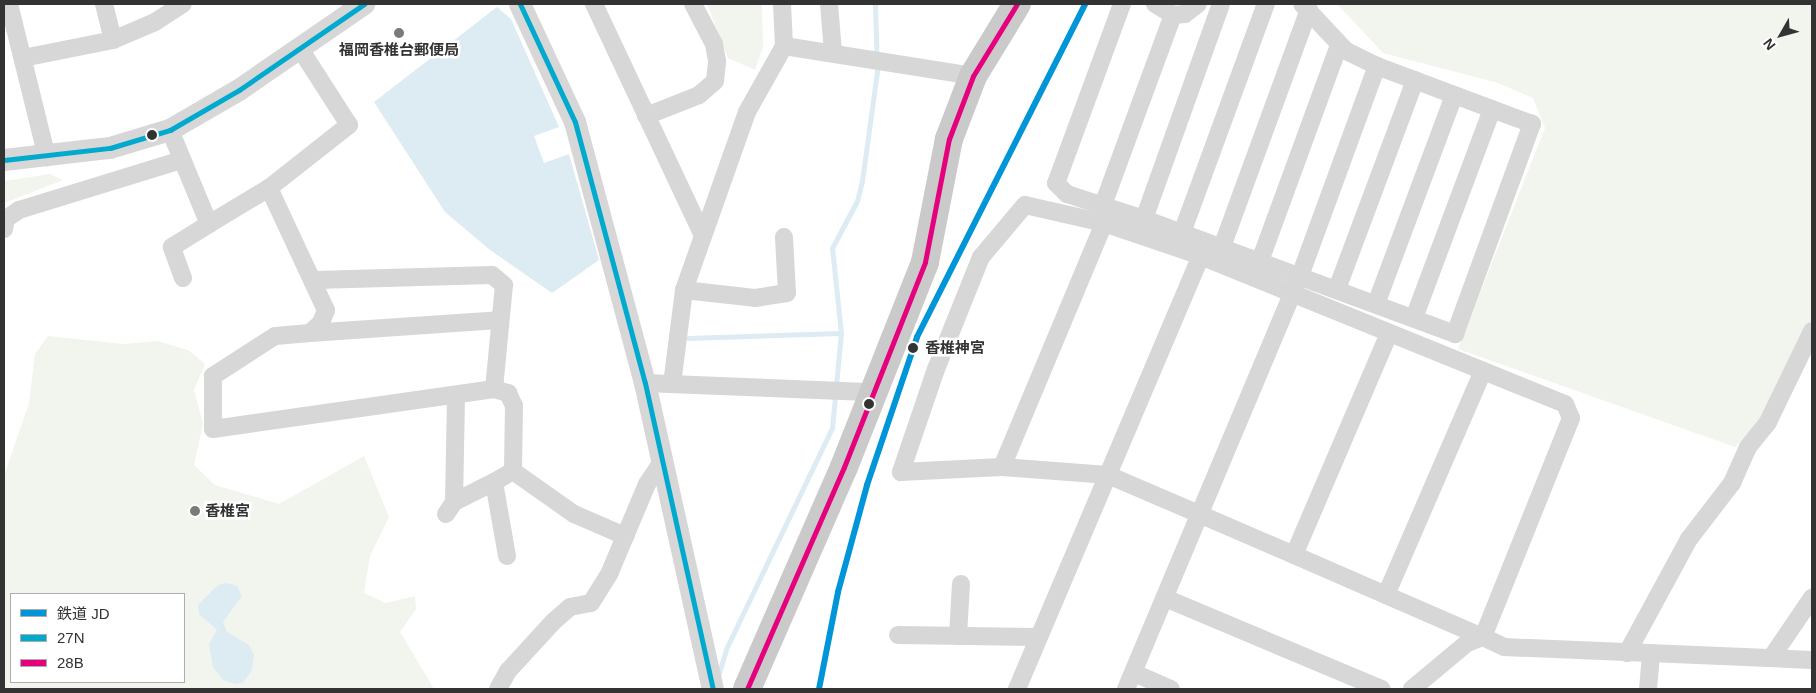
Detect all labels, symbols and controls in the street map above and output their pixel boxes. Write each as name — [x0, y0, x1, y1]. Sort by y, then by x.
north arrow — [1756, 10, 1806, 60]
marker: 福岡香椎台郵便局 — [393, 27, 405, 39]
text: N — [1760, 35, 1779, 53]
place label: 福岡香椎台郵便局 — [339, 41, 459, 59]
unlabelled marker — [147, 130, 157, 140]
place label: 香椎神宮 — [925, 339, 985, 357]
marker: 香椎神宮 — [905, 340, 921, 356]
unlabelled marker — [864, 399, 874, 409]
place label: 香椎宮 — [205, 502, 250, 520]
marker: 香椎宮 — [189, 505, 201, 517]
legend — [10, 593, 185, 683]
text: 鉄道 JD — [57, 605, 110, 622]
text: 27N — [57, 629, 85, 646]
text: 28B — [57, 654, 84, 671]

